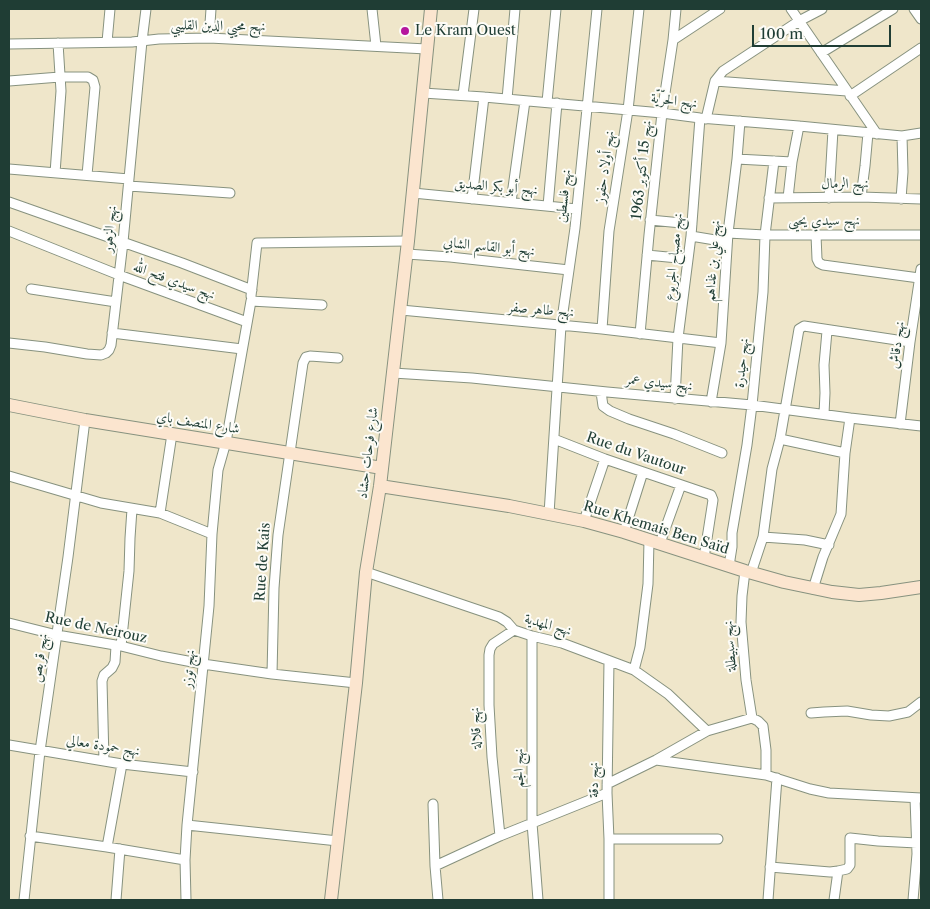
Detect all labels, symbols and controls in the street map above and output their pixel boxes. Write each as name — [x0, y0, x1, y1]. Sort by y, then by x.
scale bar — [755, 15, 894, 47]
street label: نهج محيي الدين القليبي — [170, 17, 266, 35]
place label: Le Kram Ouest — [415, 23, 516, 39]
text: 100 m — [760, 24, 803, 43]
marker: Le Kram Ouest — [399, 25, 411, 37]
street label: نهج الحرّيّة — [650, 90, 698, 112]
street label: نهج 15 أكتوبر 1963 — [628, 120, 656, 220]
street label: نهج أولاد حفوز — [592, 130, 618, 204]
street label: نهج فلسطين — [553, 169, 575, 223]
street label: نهج أبو بكر الصديق — [454, 175, 538, 199]
street label: نهج الرمال — [821, 176, 869, 192]
street label: نهج الزهور — [99, 205, 121, 253]
street label: نهج مصباح الجربوع — [661, 212, 687, 302]
street label: نهج سيدي يحيى — [788, 213, 860, 229]
street label: نهج علي بن غذاهم — [702, 220, 724, 302]
street label: نهج أبو القاسم الشابي — [442, 234, 536, 260]
street label: نهج سيدي فتح الله — [131, 258, 217, 304]
street label: نهج طاهر صفر — [507, 299, 575, 321]
street label: نهج دقاش — [885, 320, 909, 370]
street label: نهج حيدرة — [731, 337, 753, 389]
street label: نهج سيدي عمر — [625, 371, 693, 395]
street label: شارع فرحات حشاد — [354, 406, 382, 500]
street label: شارع المنصف باي — [155, 408, 241, 438]
street label: Rue du Vautour — [584, 429, 688, 479]
street label: Rue Khemais Ben Saïd — [581, 498, 731, 558]
street label: Rue de Kais — [252, 522, 274, 602]
street label: Rue de Neirouz — [43, 609, 149, 647]
street label: نهج المهدية — [523, 610, 573, 640]
street label: نهج سبيطلة — [720, 620, 740, 672]
street label: نهج قربص — [28, 632, 52, 684]
street label: نهج توزر — [179, 649, 199, 689]
street label: نهج قلالة — [467, 707, 485, 749]
street label: نهج حمودة معالي — [65, 732, 141, 760]
street label: نهج الجم — [511, 748, 527, 788]
street label: نهج دقة — [586, 762, 602, 798]

